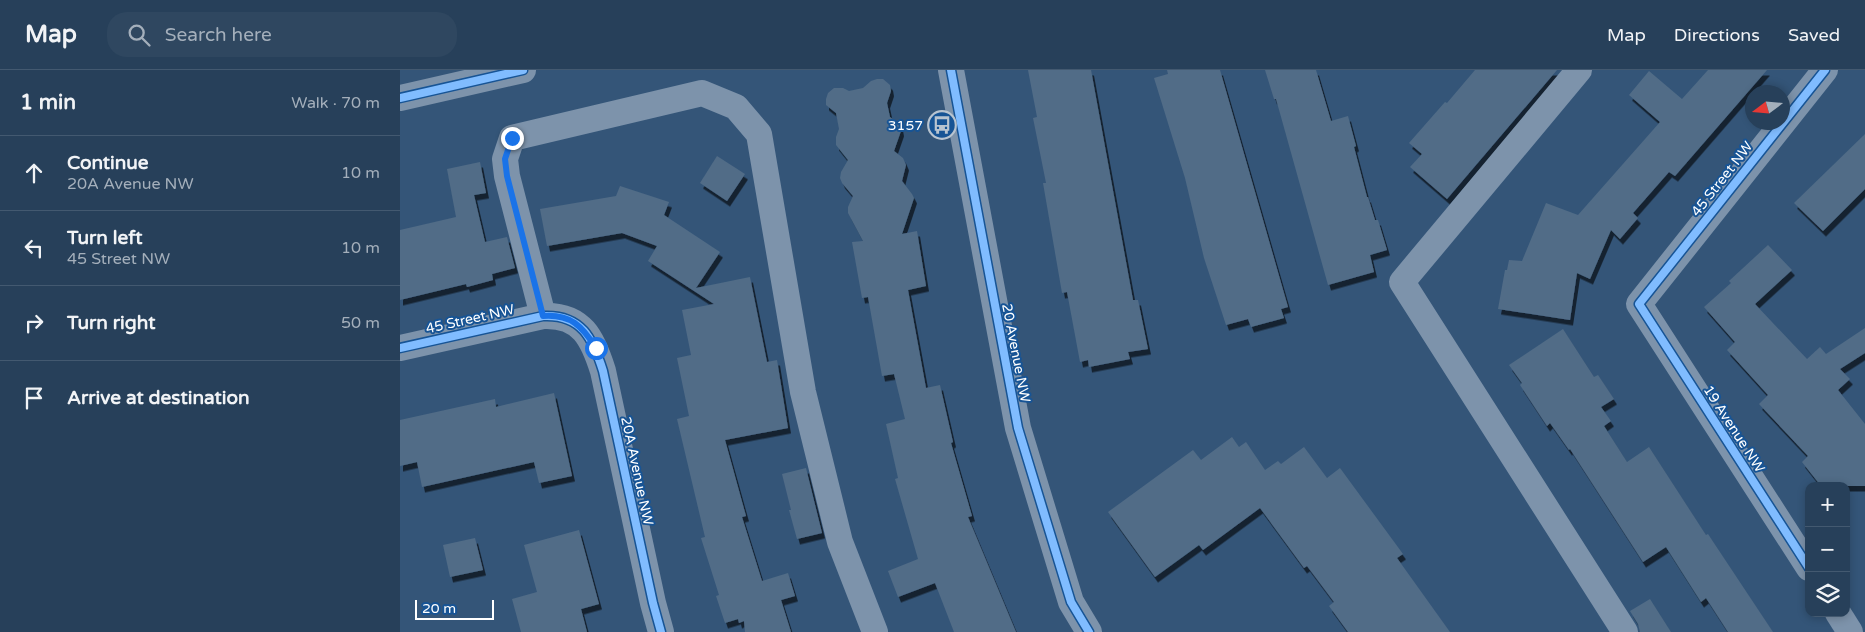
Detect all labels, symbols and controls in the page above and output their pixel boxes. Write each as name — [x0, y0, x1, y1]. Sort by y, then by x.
search box — [107, 12, 457, 57]
text: Map — [25, 20, 77, 49]
icon: search — [125, 21, 153, 49]
text: Search here — [165, 24, 272, 46]
text: Map — [1607, 24, 1646, 46]
text: Directions — [1674, 24, 1760, 46]
text: Saved — [1788, 24, 1840, 46]
north arrow — [1745, 85, 1790, 130]
text: 1 min — [20, 90, 76, 115]
text: Walk · 70 m — [291, 93, 380, 113]
bus stop icon: 3157 — [927, 110, 957, 140]
place label: 3157 — [888, 117, 923, 134]
route end — [501, 127, 524, 150]
street label: 45 Street NW — [1688, 138, 1756, 220]
text: Continue — [67, 152, 149, 174]
icon: ahead — [20, 159, 48, 187]
text: 10 m — [341, 163, 380, 183]
text: 20A Avenue NW — [67, 174, 194, 194]
text: Turn left — [67, 227, 143, 249]
icon: left — [20, 234, 48, 262]
text: 10 m — [341, 238, 380, 258]
text: 45 Street NW — [67, 249, 170, 269]
street label: 45 Street NW — [424, 301, 516, 337]
street label: 20 Avenue NW — [998, 302, 1034, 404]
icon: right — [20, 309, 48, 337]
text: Turn right — [67, 312, 155, 334]
text: 50 m — [341, 313, 380, 333]
route start — [585, 337, 608, 360]
street label: 19 Avenue NW — [1700, 382, 1768, 476]
icon: arrive — [20, 384, 48, 412]
text: Arrive at destination — [67, 387, 250, 409]
street label: 20A Avenue NW — [617, 415, 657, 527]
map controls — [1805, 482, 1850, 617]
button: + — [1805, 482, 1850, 527]
button: − — [1805, 527, 1850, 572]
button: layers — [1805, 572, 1850, 617]
scale bar — [415, 597, 494, 620]
text: 20 m — [422, 600, 456, 617]

